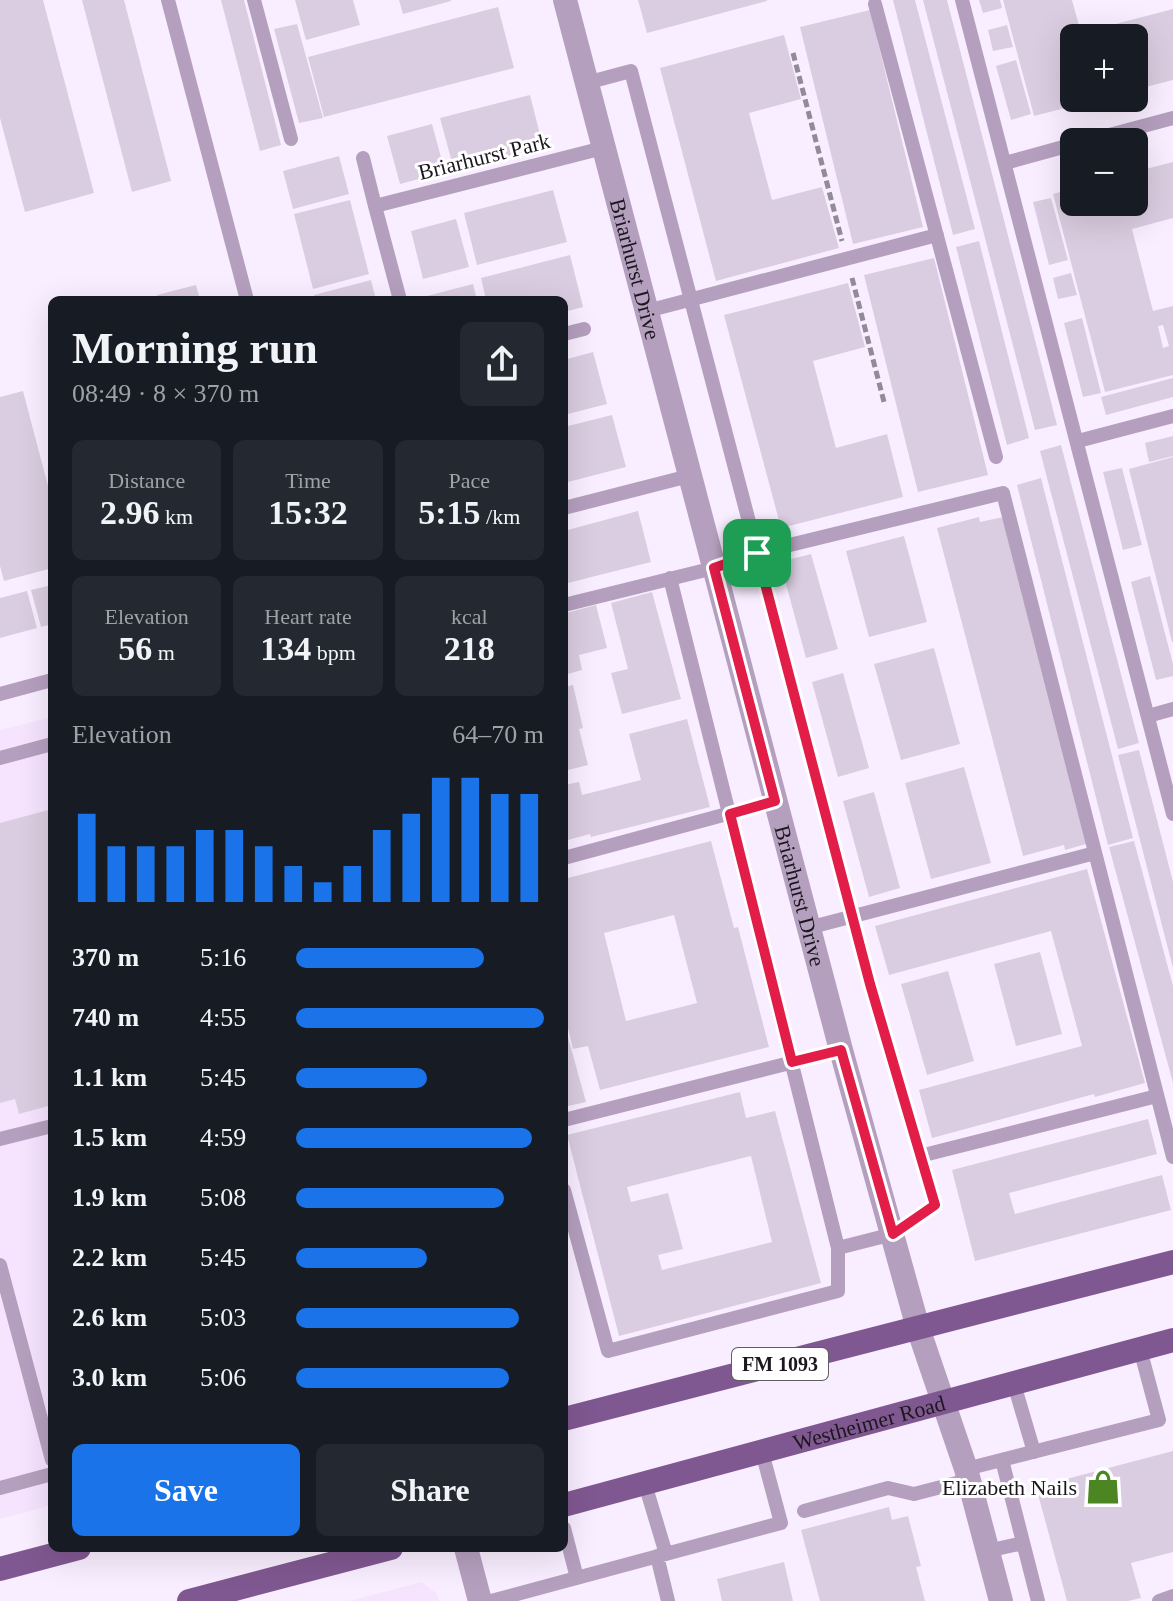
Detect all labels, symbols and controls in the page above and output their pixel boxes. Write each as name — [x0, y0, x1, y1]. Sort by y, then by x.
map controls — [1060, 24, 1148, 216]
button: + — [1060, 24, 1148, 112]
street label: Briarhurst Park — [416, 128, 553, 185]
button: − — [1060, 128, 1148, 216]
street label: Briarhurst Drive — [605, 196, 666, 342]
button: share — [460, 322, 544, 406]
text: Morning run — [72, 324, 318, 373]
text: 08:49 · 8 × 370 m — [72, 379, 259, 408]
text: Distance — [108, 468, 185, 493]
text: Time — [285, 468, 331, 493]
text: Pace — [449, 468, 490, 493]
text: 2.96 — [100, 494, 160, 531]
text: 15:32 — [268, 494, 348, 531]
text: 5:15 — [418, 494, 481, 531]
text: km — [160, 504, 193, 529]
text: /km — [481, 504, 520, 529]
pin — [723, 519, 791, 587]
icon: arrive — [735, 531, 779, 575]
text: Elevation — [105, 604, 189, 629]
text: Heart rate — [264, 604, 352, 629]
text: kcal — [451, 604, 488, 629]
text: 56 — [118, 630, 152, 667]
text: 134 — [260, 630, 311, 667]
text: 218 — [444, 630, 495, 667]
text: m — [152, 640, 175, 665]
text: bpm — [311, 640, 356, 665]
text: Elevation — [72, 720, 172, 749]
text: 64–70 m — [452, 720, 544, 749]
street label: Briarhurst Drive — [769, 822, 830, 969]
text: 370 m — [72, 943, 139, 972]
text: 5:16 — [200, 943, 246, 972]
text: 740 m — [72, 1003, 139, 1032]
text: 4:55 — [200, 1003, 246, 1032]
text: 1.1 km — [72, 1063, 147, 1092]
text: 5:45 — [200, 1063, 246, 1092]
text: 1.5 km — [72, 1123, 147, 1152]
text: 4:59 — [200, 1123, 246, 1152]
text: 1.9 km — [72, 1183, 147, 1212]
text: 5:08 — [200, 1183, 246, 1212]
text: 2.2 km — [72, 1243, 147, 1272]
text: 5:45 — [200, 1243, 246, 1272]
text: 2.6 km — [72, 1303, 147, 1332]
text: 5:03 — [200, 1303, 246, 1332]
road number: FM 1093 — [732, 1348, 828, 1380]
text: 3.0 km — [72, 1363, 147, 1392]
text: 5:06 — [200, 1363, 246, 1392]
street label: Westheimer Road — [790, 1390, 948, 1455]
button: Save — [72, 1444, 300, 1536]
button: Share — [316, 1444, 544, 1536]
shop icon: Elizabeth Nails — [1084, 1468, 1122, 1506]
place label: Elizabeth Nails — [942, 1475, 1077, 1500]

